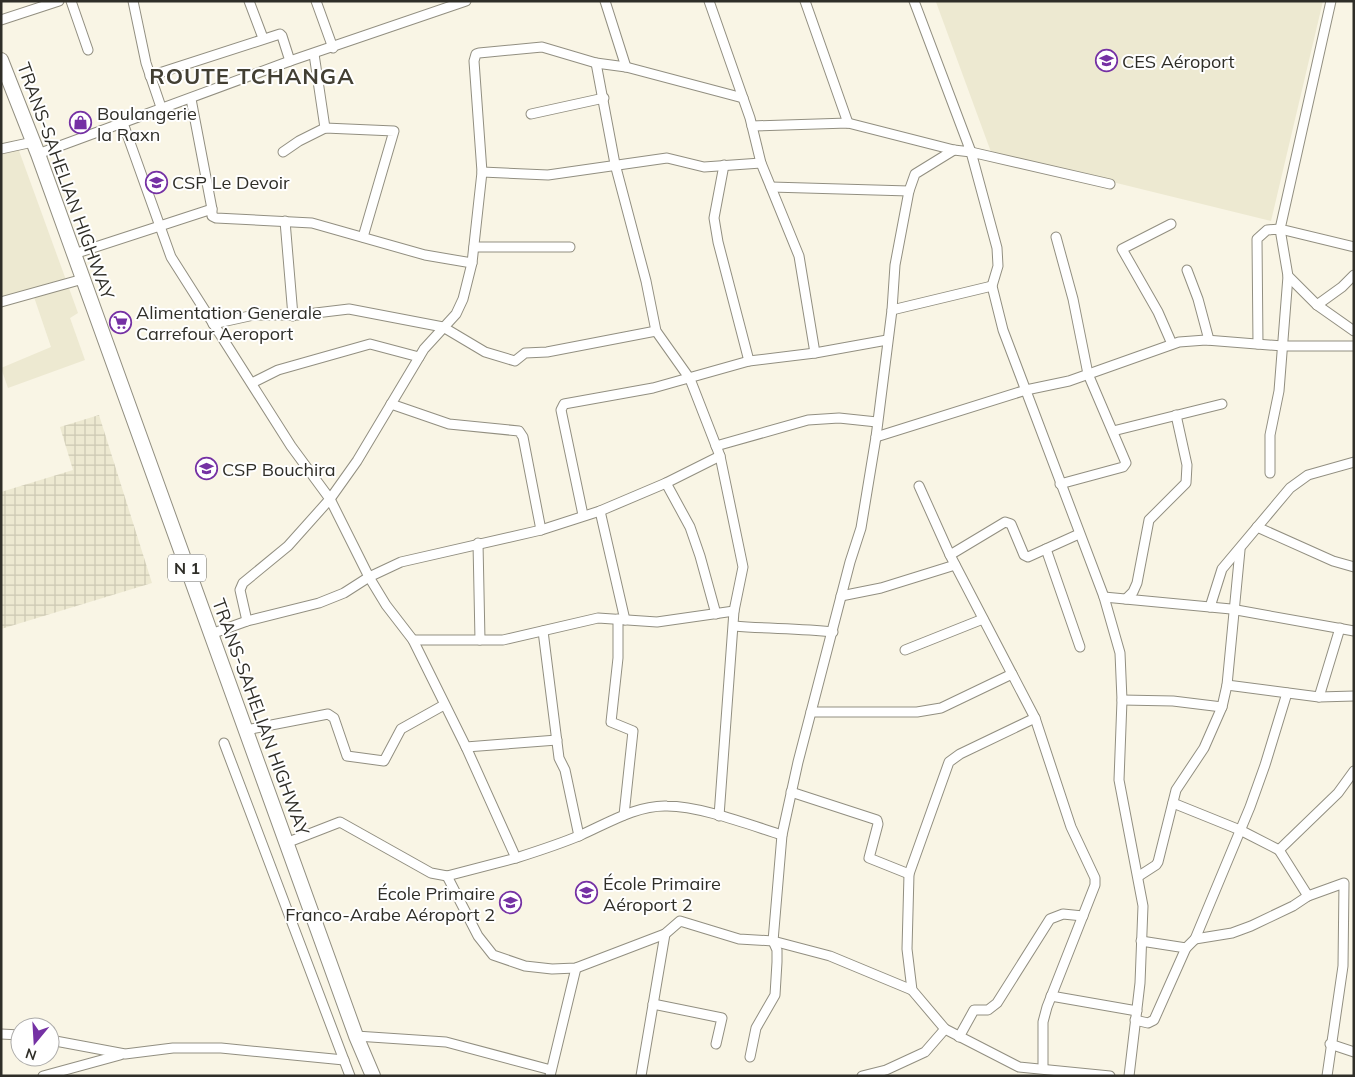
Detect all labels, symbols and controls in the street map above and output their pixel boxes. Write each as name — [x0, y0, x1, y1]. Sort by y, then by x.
school or university icon: CES Aéroport — [1094, 49, 1118, 73]
place label: CES Aéroport — [1122, 50, 1235, 73]
street label: TRANS-SAHELIAN HIGHWAY — [12, 59, 120, 304]
district label: ROUTE TCHANGA — [149, 62, 355, 90]
place label: Boulangerie la Raxn — [97, 102, 197, 146]
shop icon: Boulangerie la Raxn — [69, 111, 93, 135]
school or university icon: CSP Le Devoir — [144, 170, 168, 194]
place label: CSP Le Devoir — [172, 171, 290, 194]
place label: Alimentation Generale Carrefour Aeroport — [136, 301, 322, 345]
supermarket icon: Alimentation Generale Carrefour Aeroport — [108, 310, 132, 334]
school or university icon: CSP Bouchira — [194, 457, 218, 481]
place label: CSP Bouchira — [222, 458, 336, 481]
road number: N 1 — [168, 554, 206, 582]
street label: TRANS-SAHELIAN HIGHWAY — [207, 595, 315, 840]
place label: École Primaire Aéroport 2 — [603, 872, 721, 916]
school or university icon: École Primaire Aéroport 2 — [575, 881, 599, 905]
place label: École Primaire Franco-Arabe Aéroport 2 — [285, 882, 495, 926]
school or university icon: École Primaire Franco-Arabe Aéroport 2 — [499, 891, 523, 915]
north arrow — [10, 1017, 60, 1067]
text: N — [23, 1044, 39, 1065]

